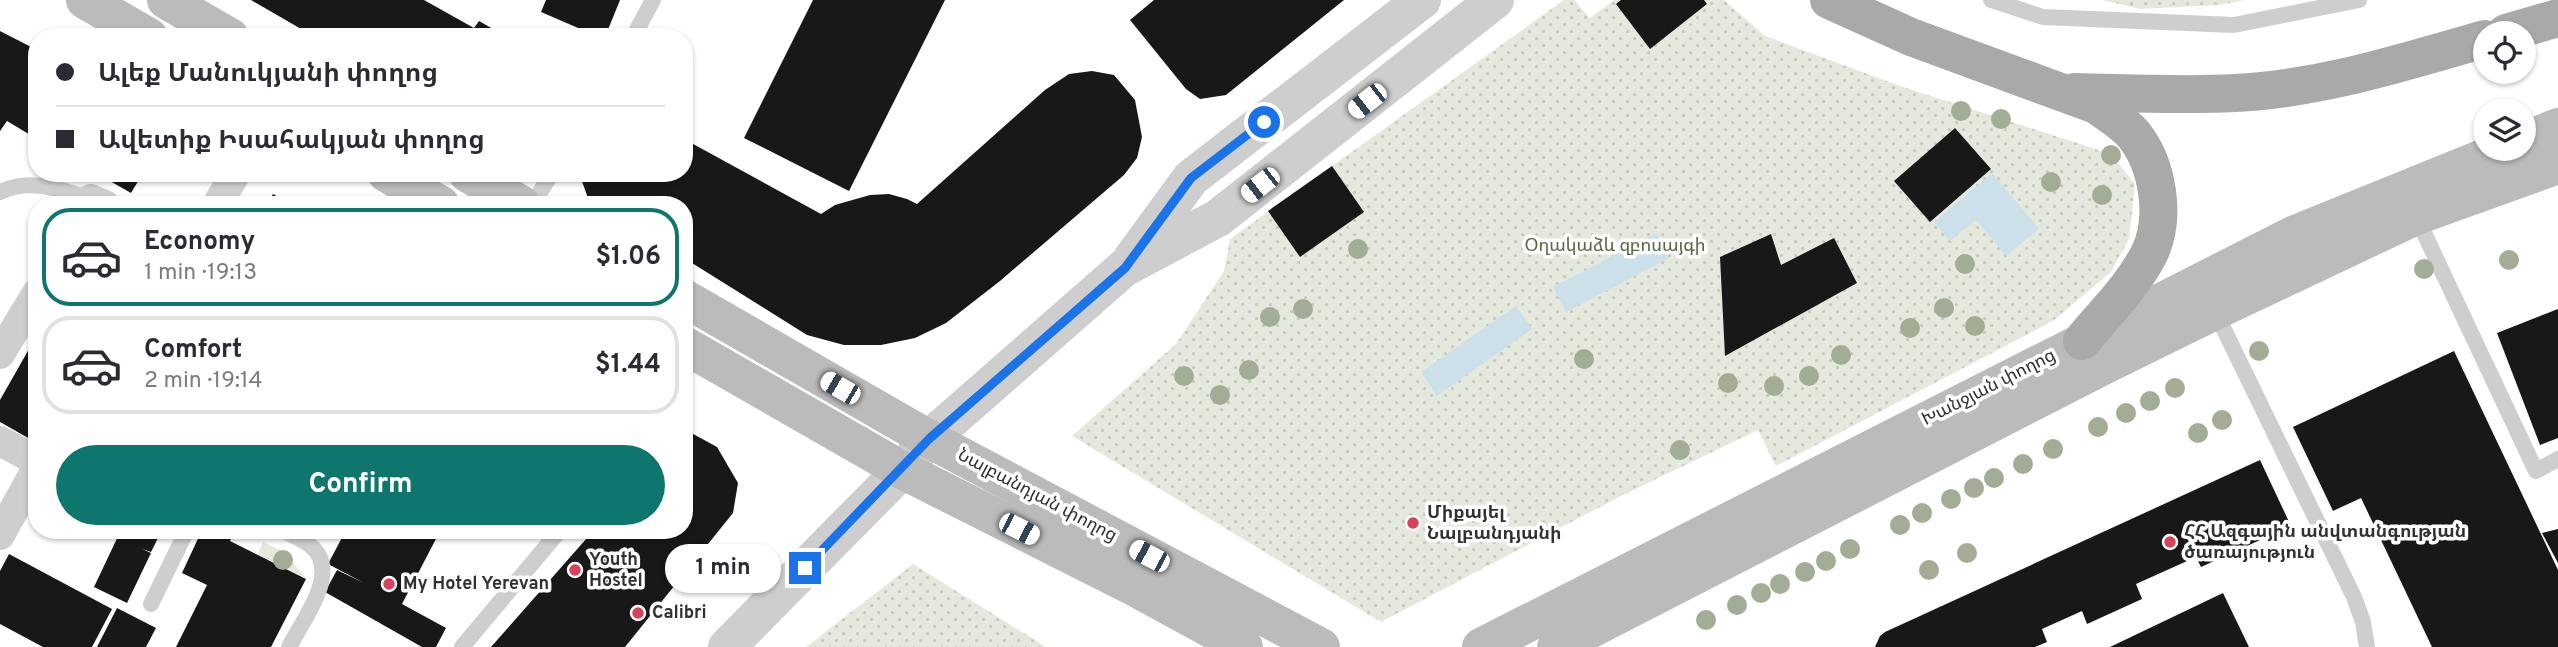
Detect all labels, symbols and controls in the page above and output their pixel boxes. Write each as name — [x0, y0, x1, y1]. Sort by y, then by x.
map controls — [2473, 21, 2536, 161]
button: locate — [2473, 21, 2536, 84]
text: Ալեք Մանուկյանի փողոց — [98, 58, 438, 91]
car — [1344, 80, 1391, 122]
button: layers — [2473, 98, 2536, 161]
route start — [1248, 106, 1280, 138]
text: Ավետիք Իսահակյան փողոց — [98, 125, 485, 158]
car — [1237, 164, 1284, 206]
icon: car — [60, 226, 123, 289]
text: Economy — [144, 226, 255, 259]
park label: Օղակաձև զբոսայգի — [1524, 235, 1706, 258]
text: $1.06 — [595, 241, 661, 274]
text: 1 min · 19:13 — [144, 259, 257, 288]
icon: car — [60, 334, 123, 397]
text: Comfort — [144, 334, 242, 367]
street label: Խանջյան փողոց — [1918, 344, 2060, 432]
text: $1.44 — [595, 349, 661, 382]
text: 2 min · 19:14 — [144, 367, 262, 396]
car — [817, 368, 864, 408]
street label: Նալբանդյան փողոց — [953, 444, 1121, 548]
button: Confirm — [56, 445, 665, 525]
place label: Միքայել Նալբանդյանի — [1427, 502, 1562, 546]
car — [996, 510, 1043, 548]
marker: Միքայել Նալբանդյանի — [1405, 515, 1421, 531]
place label: ՀՀ Ազգային անվտանգության ծառայություն — [2184, 521, 2466, 565]
marker: ՀՀ Ազգային անվտանգության ծառայություն — [2162, 534, 2178, 550]
car — [1126, 537, 1173, 575]
callout: 1 min — [665, 544, 780, 592]
place label: Youth Hostel — [589, 549, 643, 593]
route end — [789, 552, 821, 584]
text: 1 min — [695, 554, 751, 583]
marker: Youth Hostel — [567, 562, 583, 578]
place label: My Hotel Yerevan — [403, 573, 549, 596]
marker: My Hotel Yerevan — [381, 576, 397, 592]
place label: Calibri — [652, 602, 707, 625]
marker: Calibri — [630, 605, 646, 621]

